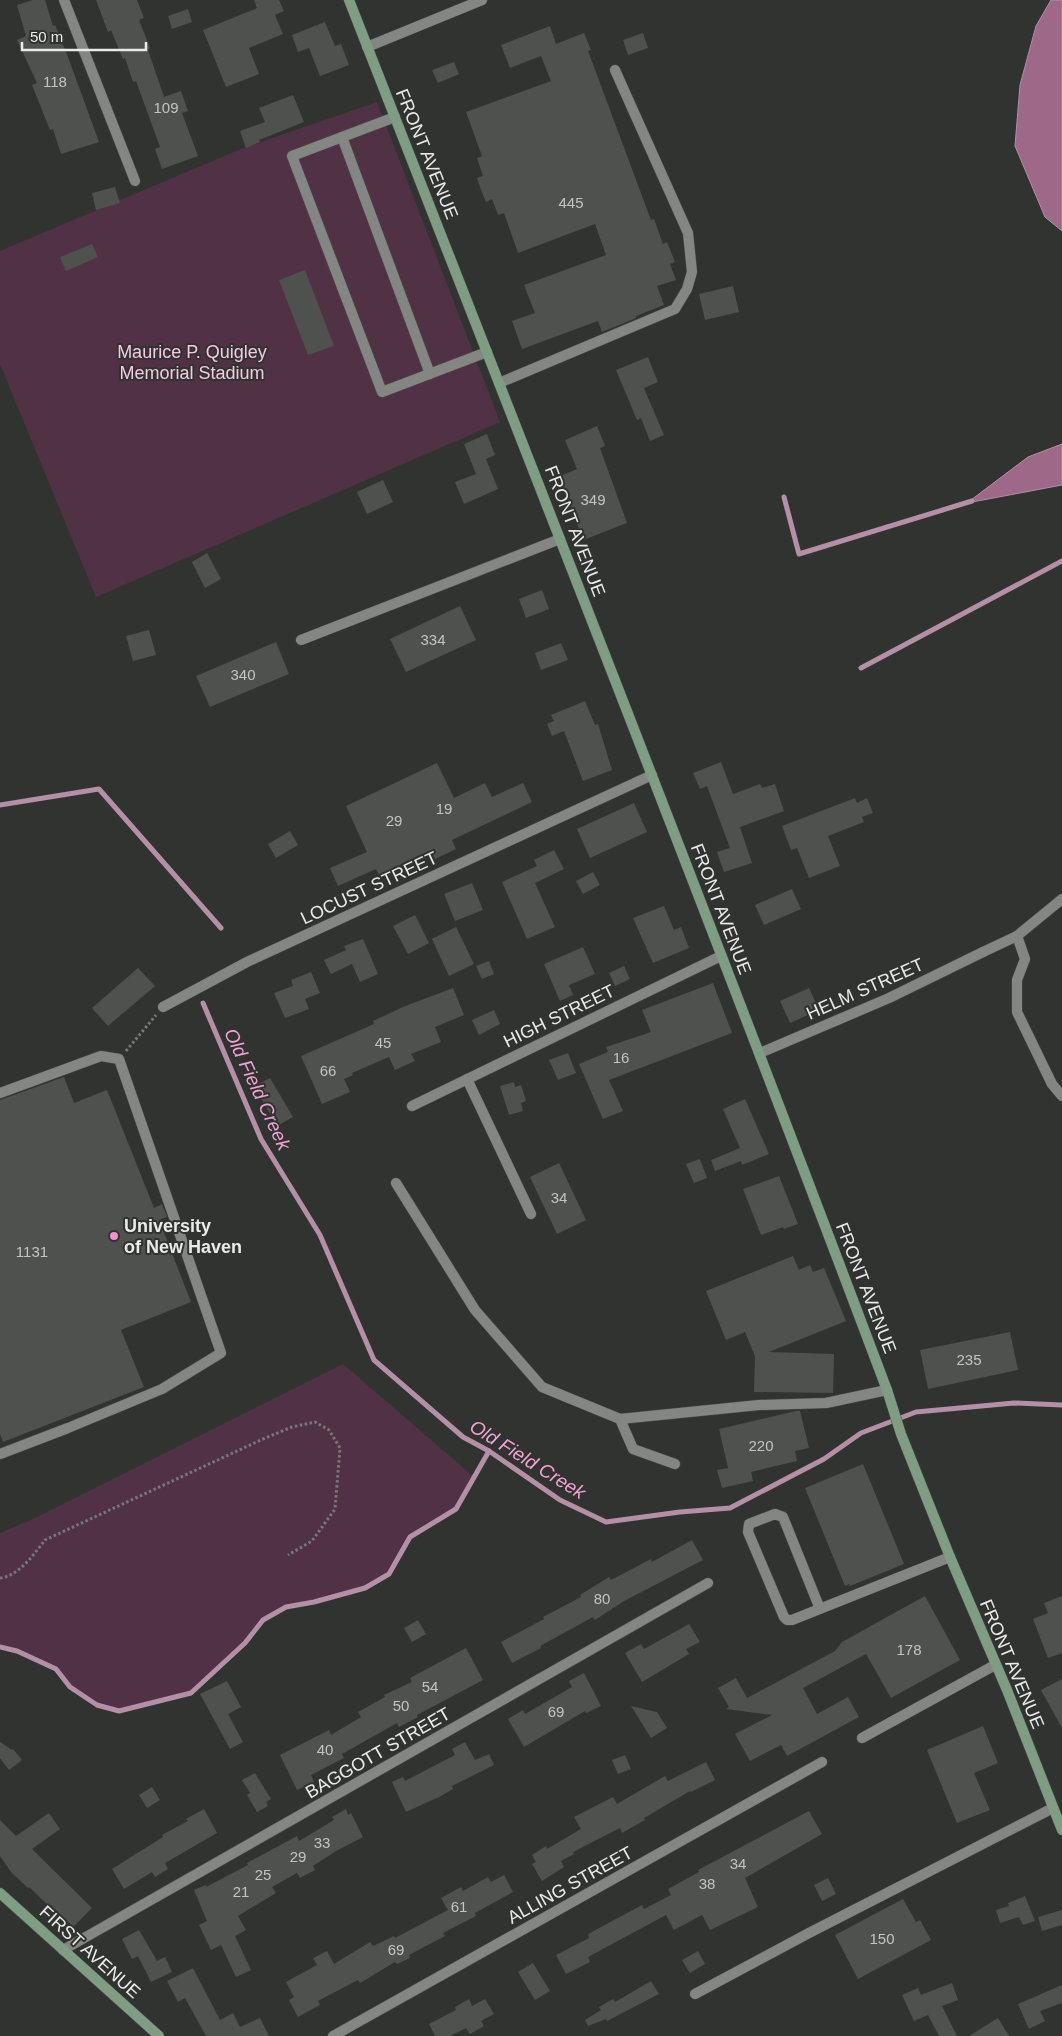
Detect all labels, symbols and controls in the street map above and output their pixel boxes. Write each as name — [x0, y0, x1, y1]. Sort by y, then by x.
scale bar — [22, 20, 146, 52]
text: 50 m — [30, 28, 63, 45]
house number: 118 — [43, 73, 67, 90]
street label: FRONT AVENUE — [392, 86, 462, 222]
house number: 109 — [153, 99, 179, 116]
house number: 445 — [558, 194, 584, 211]
park label: Maurice P. Quigley Memorial Stadium — [117, 342, 267, 383]
street label: FRONT AVENUE — [541, 463, 609, 599]
house number: 349 — [580, 491, 606, 508]
house number: 334 — [420, 631, 446, 648]
house number: 340 — [230, 666, 256, 683]
house number: 19 — [436, 800, 452, 817]
house number: 29 — [386, 812, 402, 829]
street label: FRONT AVENUE — [687, 841, 755, 977]
street label: LOCUST STREET — [297, 848, 441, 928]
street label: HELM STREET — [803, 954, 927, 1024]
street label: HIGH STREET — [500, 980, 618, 1052]
water label: Old Field Creek — [220, 1025, 296, 1155]
house number: 45 — [375, 1034, 391, 1051]
house number: 16 — [613, 1049, 629, 1066]
house number: 66 — [320, 1062, 336, 1079]
house number: 34 — [551, 1189, 567, 1206]
place label: University of New Haven — [124, 1216, 242, 1257]
street label: FRONT AVENUE — [832, 1220, 900, 1356]
marker: University of New Haven — [108, 1230, 120, 1242]
house number: 1131 — [16, 1243, 48, 1260]
house number: 235 — [956, 1351, 982, 1368]
water label: Old Field Creek — [466, 1416, 591, 1504]
house number: 220 — [748, 1437, 774, 1454]
house number: 80 — [594, 1590, 610, 1607]
street label: FRONT AVENUE — [976, 1596, 1048, 1732]
house number: 178 — [896, 1641, 922, 1658]
house number: 54 — [422, 1678, 438, 1695]
house number: 50 — [393, 1697, 409, 1714]
street label: BAGGOTT STREET — [302, 1703, 454, 1803]
house number: 69 — [548, 1703, 564, 1720]
house number: 40 — [317, 1741, 333, 1758]
house number: 33 — [314, 1834, 330, 1851]
street label: ALLING STREET — [504, 1842, 636, 1928]
house number: 29 — [290, 1848, 306, 1865]
house number: 34 — [730, 1855, 746, 1872]
house number: 25 — [255, 1866, 271, 1883]
house number: 38 — [699, 1875, 715, 1892]
house number: 21 — [233, 1883, 249, 1900]
house number: 61 — [451, 1898, 467, 1915]
street label: FIRST AVENUE — [36, 1902, 144, 2002]
house number: 150 — [869, 1930, 895, 1947]
house number: 69 — [388, 1941, 404, 1958]

